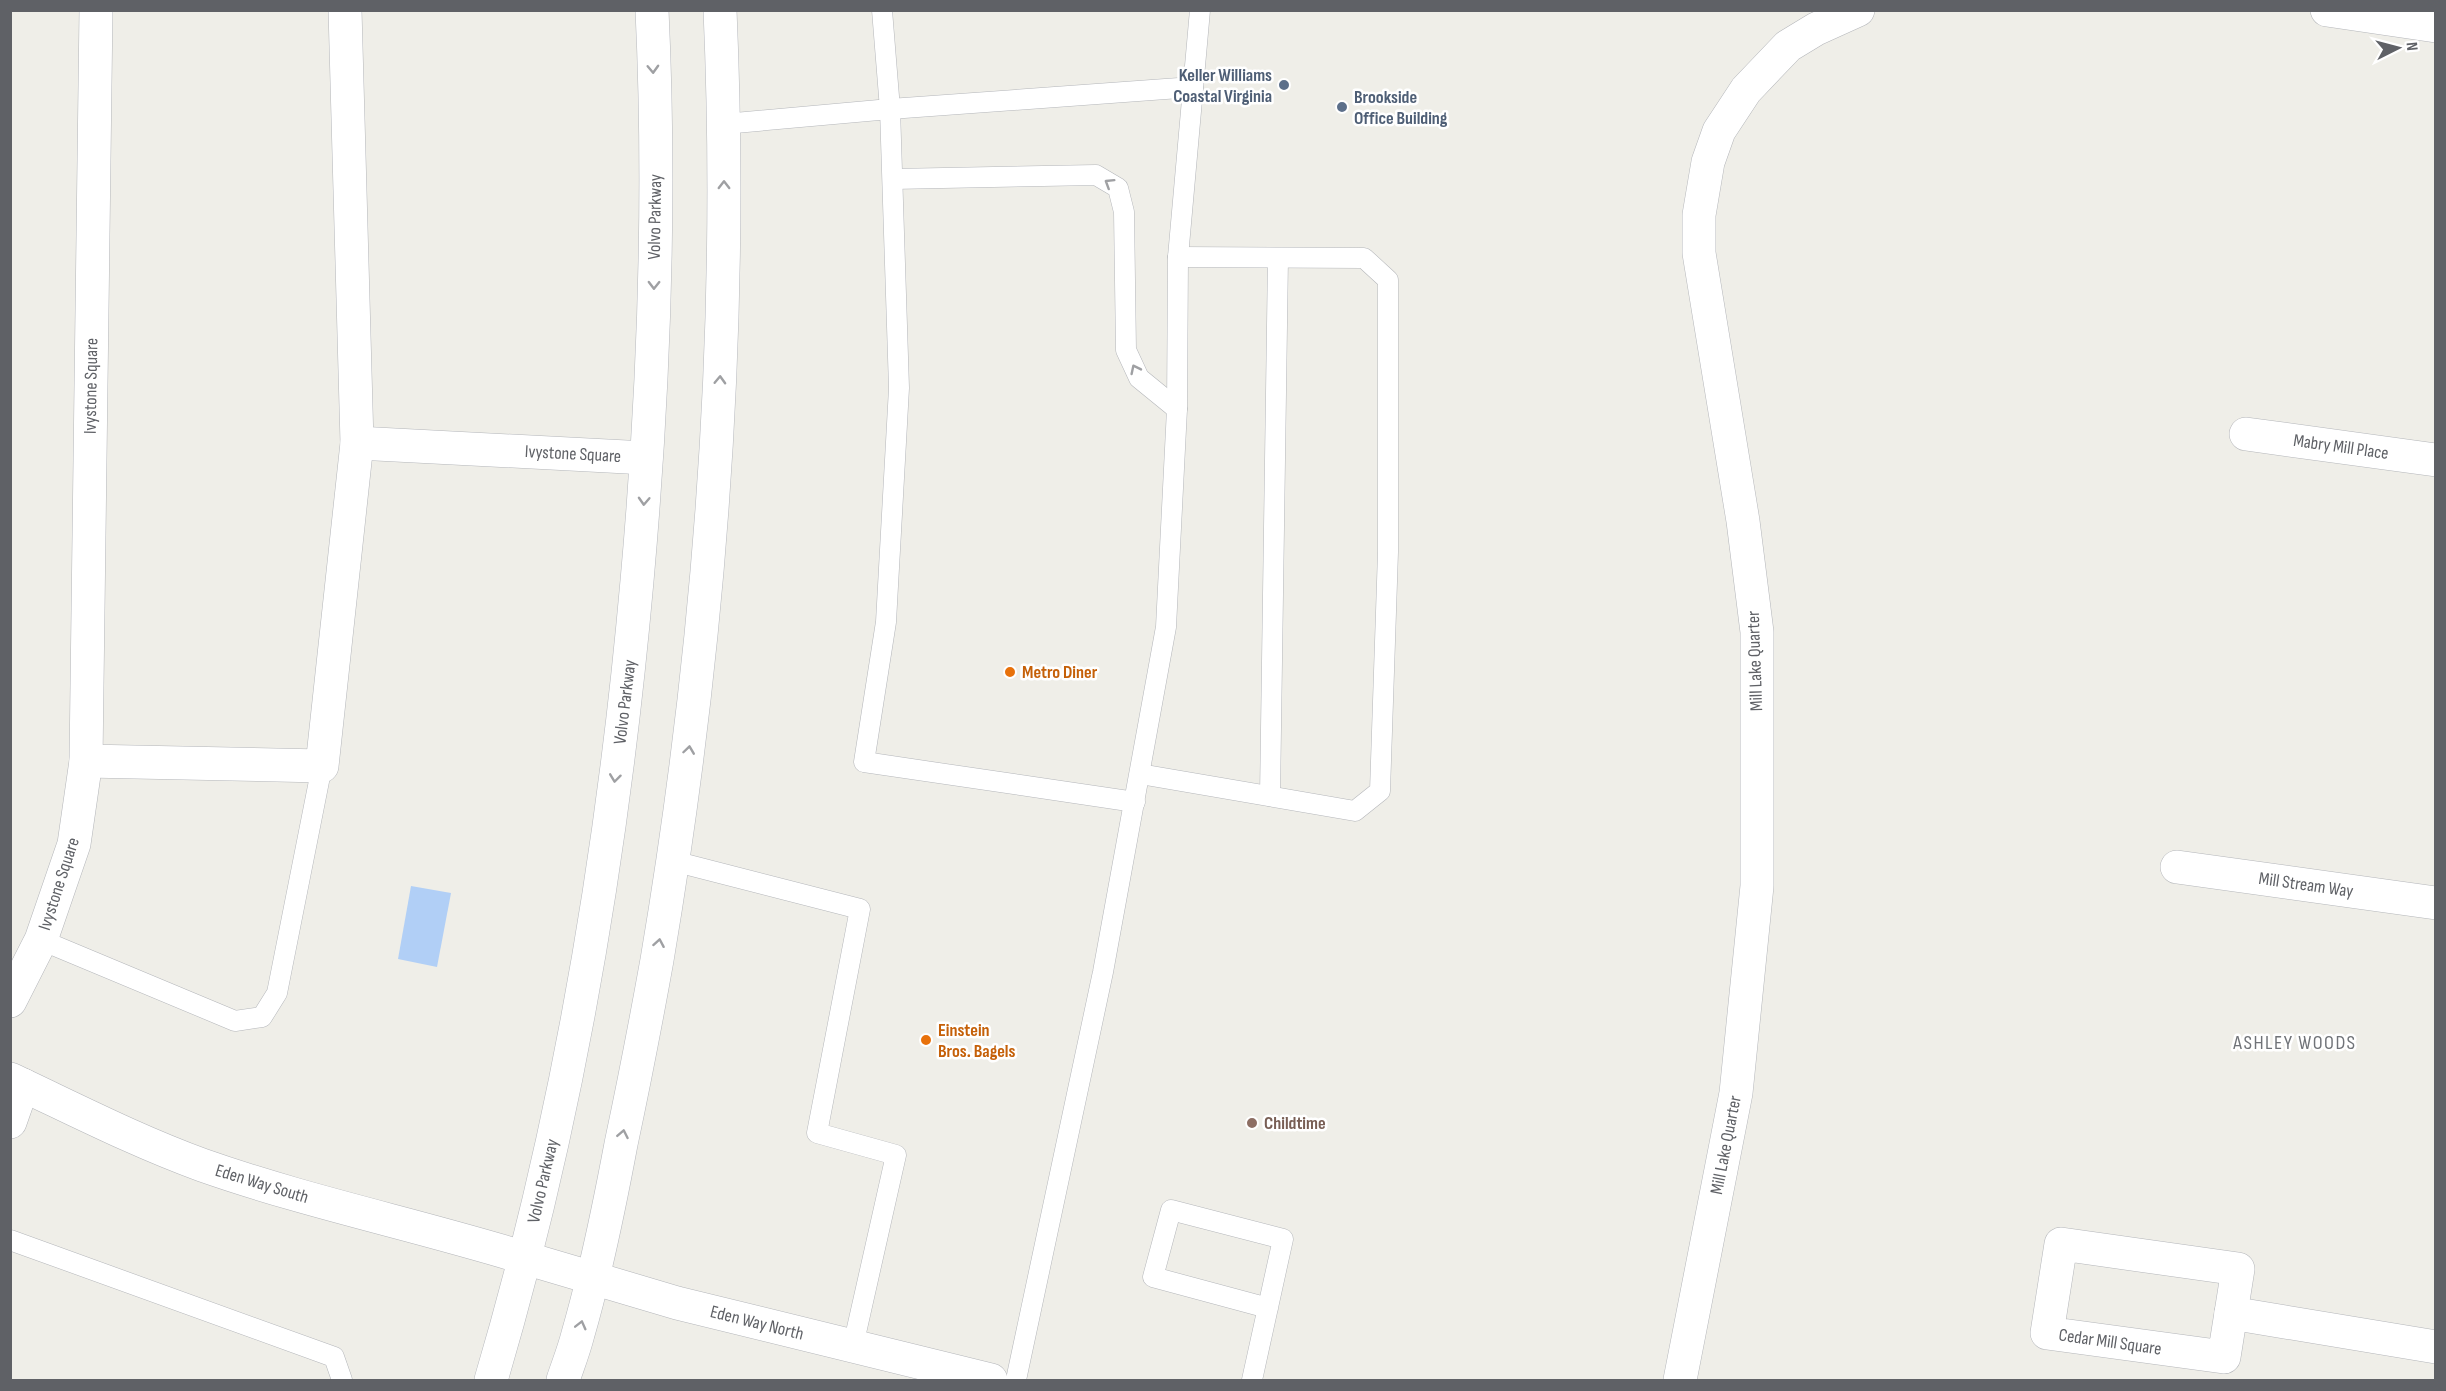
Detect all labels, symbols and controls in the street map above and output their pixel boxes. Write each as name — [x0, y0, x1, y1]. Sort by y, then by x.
north arrow — [2368, 18, 2428, 78]
text: N — [2402, 41, 2421, 52]
one-way arrow — [647, 64, 660, 73]
place label: Keller Williams Coastal Virginia — [1173, 65, 1272, 107]
marker: Keller Williams Coastal Virginia — [1277, 78, 1291, 92]
place label: Brookside Office Building — [1354, 87, 1448, 129]
marker: Brookside Office Building — [1335, 100, 1349, 114]
street label: Volvo Parkway — [644, 174, 666, 260]
one-way arrow — [1105, 178, 1115, 190]
one-way arrow — [718, 181, 730, 190]
one-way arrow — [648, 280, 660, 289]
street label: Ivystone Square — [80, 338, 102, 434]
one-way arrow — [1131, 365, 1142, 376]
one-way arrow — [713, 376, 726, 385]
street label: Mabry Mill Place — [2292, 430, 2390, 464]
street label: Ivystone Square — [524, 441, 622, 467]
one-way arrow — [637, 496, 650, 505]
street label: Mill Lake Quarter — [1743, 610, 1767, 712]
street label: Volvo Parkway — [609, 658, 641, 746]
place label: Metro Diner — [1022, 662, 1098, 683]
marker: Metro Diner — [1003, 665, 1017, 679]
one-way arrow — [683, 746, 695, 755]
one-way arrow — [610, 774, 622, 783]
street label: Ivystone Square — [34, 835, 84, 933]
street label: Mill Stream Way — [2257, 868, 2355, 902]
one-way arrow — [653, 938, 665, 948]
place label: Einstein Bros. Bagels — [938, 1020, 1015, 1062]
district label: ASHLEY WOODS — [2232, 1031, 2357, 1055]
marker: Einstein Bros. Bagels — [919, 1033, 933, 1047]
street label: Mill Lake Quarter — [1706, 1094, 1746, 1196]
place label: Childtime — [1264, 1113, 1326, 1134]
marker: Childtime — [1245, 1116, 1259, 1130]
one-way arrow — [616, 1130, 629, 1140]
street label: Volvo Parkway — [523, 1137, 563, 1225]
street label: Eden Way South — [213, 1160, 311, 1208]
street label: Eden Way North — [708, 1301, 806, 1345]
one-way arrow — [573, 1320, 586, 1330]
street label: Cedar Mill Square — [2057, 1324, 2163, 1360]

